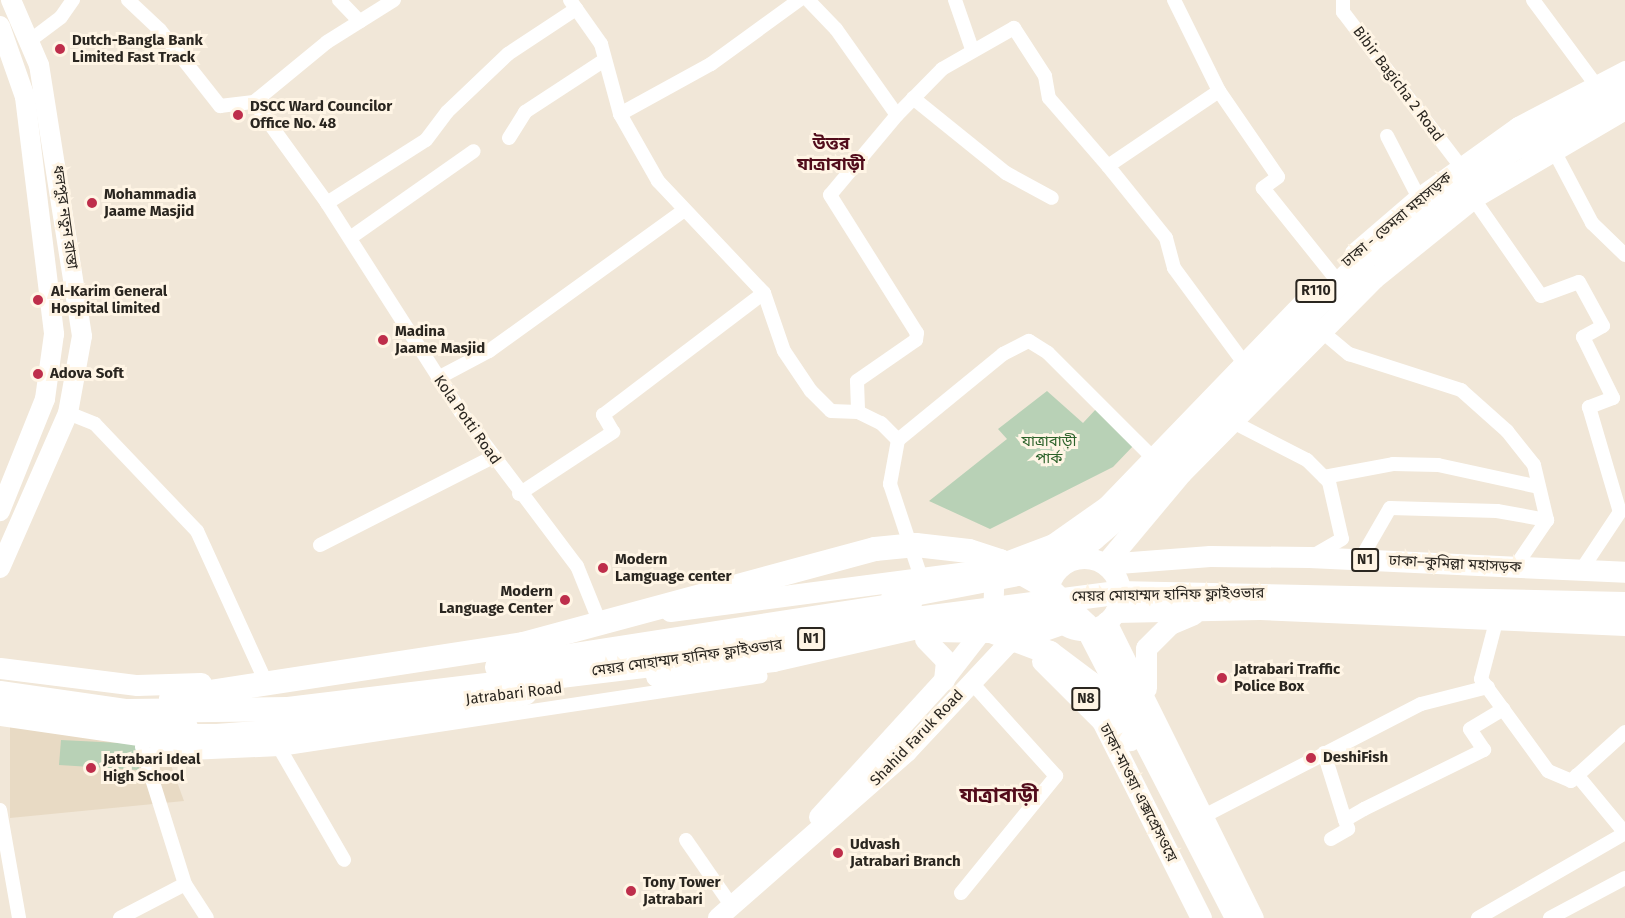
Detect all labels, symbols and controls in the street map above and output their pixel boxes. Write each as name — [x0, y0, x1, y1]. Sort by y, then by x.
street label: Bibir Bagicha 2 Road — [1349, 23, 1447, 145]
place label: Dutch-Bangla Bank Limited Fast Track — [72, 31, 203, 66]
marker: Dutch-Bangla Bank Limited Fast Track — [53, 42, 67, 56]
place label: DSCC Ward Councilor Office No. 48 — [250, 97, 392, 132]
marker: DSCC Ward Councilor Office No. 48 — [231, 108, 245, 122]
district label: উত্তর যাত্রাবাড়ী — [797, 133, 865, 176]
street label: ধলপুর নতুন রাস্তা — [49, 164, 81, 270]
street label: ঢাকা - ডেমরা মহাসড়ক — [1338, 169, 1456, 271]
place label: Mohammadia Jaame Masjid — [104, 185, 196, 220]
marker: Mohammadia Jaame Masjid — [85, 196, 99, 210]
road number: R110 — [1295, 280, 1337, 302]
place label: Al-Karim General Hospital limited — [51, 282, 167, 317]
marker: Al-Karim General Hospital limited — [29, 291, 47, 309]
place label: Madina Jaame Masjid — [395, 322, 485, 357]
marker: Madina Jaame Masjid — [376, 333, 390, 347]
place label: Adova Soft — [50, 365, 124, 383]
marker: Adova Soft — [31, 367, 45, 381]
street label: Kola Potti Road — [430, 372, 504, 468]
park label: যাত্রাবাড়ী পার্ক — [1022, 432, 1076, 467]
road number: N1 — [1350, 549, 1380, 571]
place label: Modern Lamguage center — [615, 550, 732, 585]
street label: ঢাকা–কুমিল্লা মহাসড়ক — [1388, 552, 1522, 576]
marker: Modern Lamguage center — [596, 561, 610, 575]
place label: Modern Language Center — [439, 582, 553, 617]
street label: মেয়র মোহাম্মদ হানিফ ফ্লাইওভার — [1072, 584, 1264, 606]
marker: Modern Language Center — [558, 593, 572, 607]
road number: N1 — [796, 628, 826, 650]
street label: মেয়র মোহাম্মদ হানিফ ফ্লাইওভার — [590, 636, 784, 680]
place label: Jatrabari Traffic Police Box — [1234, 660, 1340, 695]
marker: Jatrabari Traffic Police Box — [1215, 671, 1229, 685]
street label: Jatrabari Road — [465, 679, 563, 709]
street label: Shahid Faruk Road — [867, 686, 967, 790]
road number: N8 — [1071, 688, 1101, 710]
street label: ঢাকা-মাওয়া এক্সপ্রেসওয়ে — [1095, 721, 1181, 865]
place label: DeshiFish — [1323, 749, 1388, 767]
place label: Jatrabari Ideal High School — [103, 750, 200, 785]
marker: DeshiFish — [1304, 751, 1318, 765]
marker: Jatrabari Ideal High School — [84, 761, 98, 775]
district label: যাত্রাবাড়ী — [959, 782, 1039, 808]
place label: Udvash Jatrabari Branch — [850, 835, 961, 870]
marker: Udvash Jatrabari Branch — [831, 846, 845, 860]
place label: Tony Tower Jatrabari — [643, 873, 720, 908]
marker: Tony Tower Jatrabari — [624, 884, 638, 898]

